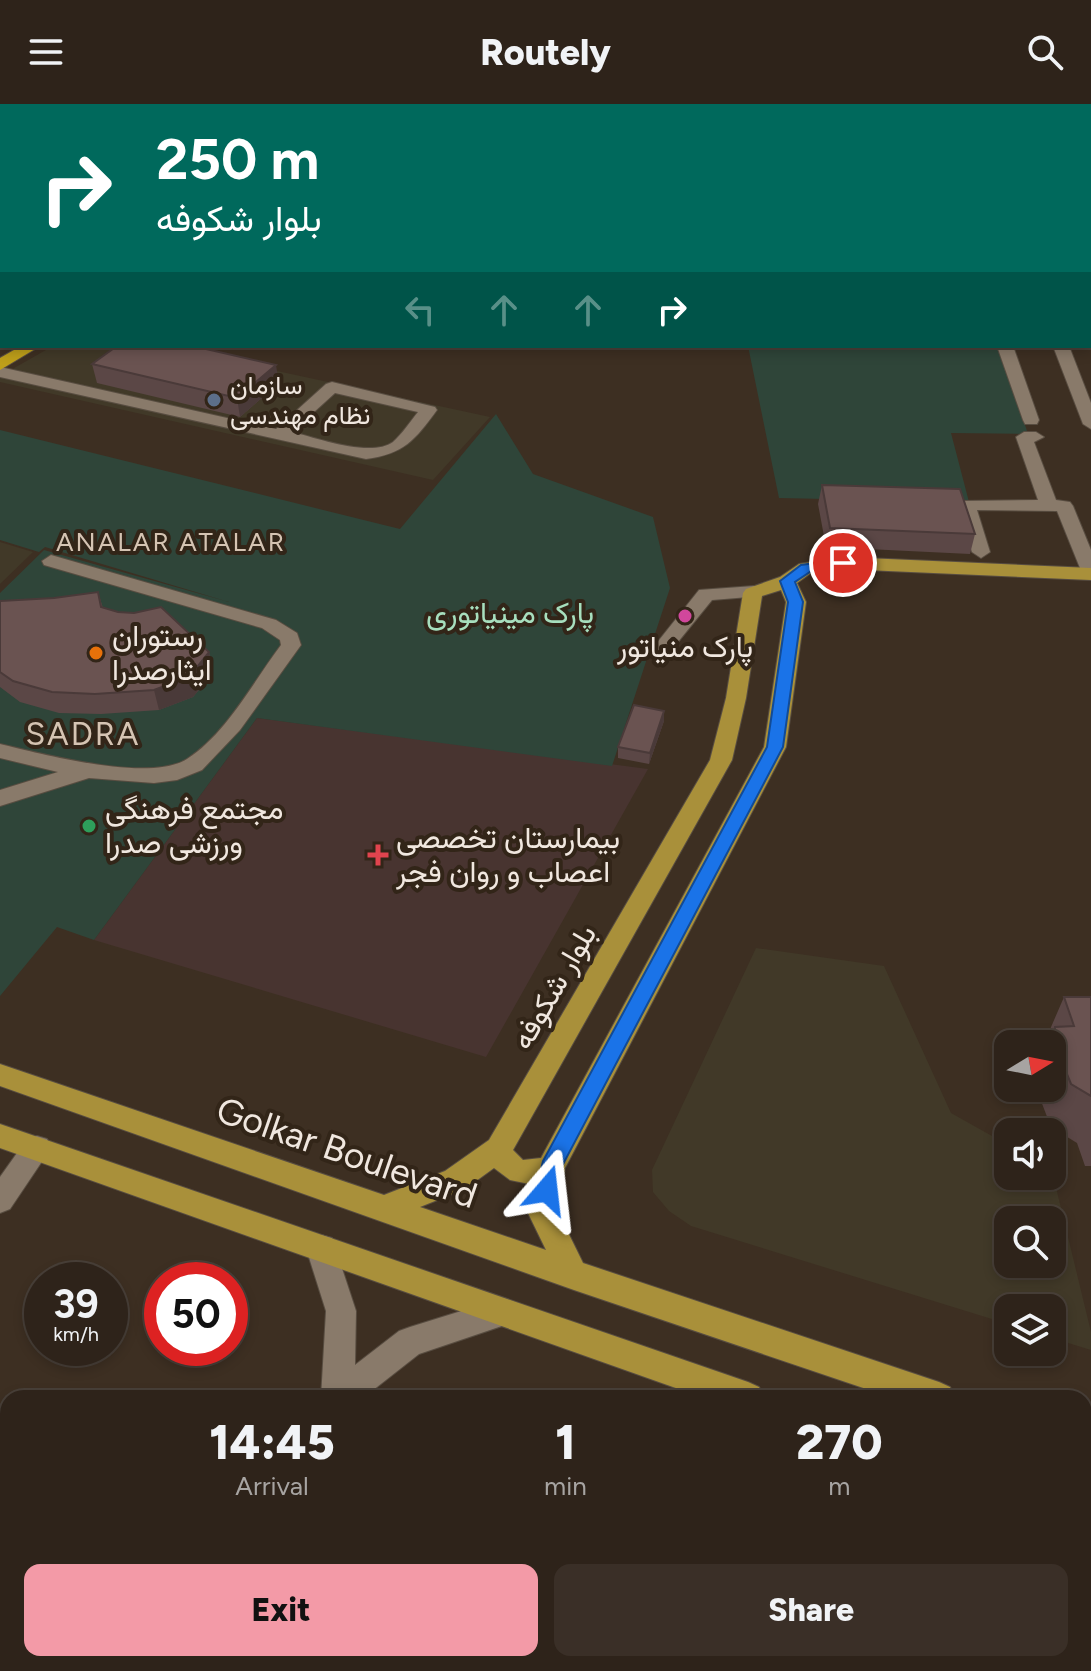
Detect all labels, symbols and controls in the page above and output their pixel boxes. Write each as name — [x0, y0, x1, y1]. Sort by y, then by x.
icon: menu — [24, 30, 68, 74]
icon: search — [1023, 30, 1067, 74]
text: Routely — [480, 31, 611, 74]
text: 250 m — [156, 126, 319, 193]
icon: right — [24, 136, 128, 240]
text: بلوار شکوفه — [156, 197, 322, 240]
icon: left — [398, 288, 442, 332]
icon: ahead — [482, 288, 526, 332]
icon: ahead — [566, 288, 610, 332]
icon: right — [650, 288, 694, 332]
place label: سازمان نظام مهندسی — [230, 369, 370, 432]
marker: سازمان نظام مهندسی — [205, 391, 223, 409]
district label: ANALAR ATALAR — [56, 526, 286, 558]
pin — [809, 529, 877, 597]
icon: arrive — [821, 541, 865, 585]
park label: پارک مینیاتوری — [426, 594, 594, 633]
marker: پارک منیاتور — [676, 607, 694, 625]
place label: رستوران ایثارصدرا — [112, 617, 212, 688]
place label: پارک منیاتور — [616, 628, 753, 667]
marker: رستوران ایثارصدرا — [87, 644, 105, 662]
district label: SADRA — [25, 715, 141, 753]
place label: مجتمع فرهنگی ورزشی صدرا — [105, 790, 284, 861]
marker: مجتمع فرهنگی ورزشی صدرا — [80, 817, 98, 835]
place label: بیمارستان تخصصی اعصاب و روان فجر — [395, 819, 620, 890]
marker: بیمارستان تخصصی اعصاب و روان فجر — [367, 844, 389, 866]
street label: بلوار شکوفه — [503, 918, 604, 1056]
north arrow — [994, 1030, 1066, 1102]
map controls — [994, 1030, 1066, 1366]
street label: Golkar Boulevard — [211, 1088, 483, 1217]
button: sound — [994, 1118, 1066, 1190]
position arrow — [505, 1148, 589, 1232]
button: search — [994, 1206, 1066, 1278]
speed limit sign: 50 — [144, 1262, 248, 1366]
text: 39 — [53, 1280, 99, 1328]
button: layers — [994, 1294, 1066, 1366]
text: km/h — [53, 1322, 99, 1346]
text: 14:45 — [209, 1413, 335, 1471]
text: 1 — [555, 1413, 576, 1471]
text: 270 — [796, 1413, 883, 1471]
text: Arrival — [235, 1470, 309, 1502]
text: min — [544, 1470, 587, 1502]
text: m — [828, 1470, 850, 1502]
button: Exit — [24, 1564, 538, 1656]
button: Share — [554, 1564, 1068, 1656]

